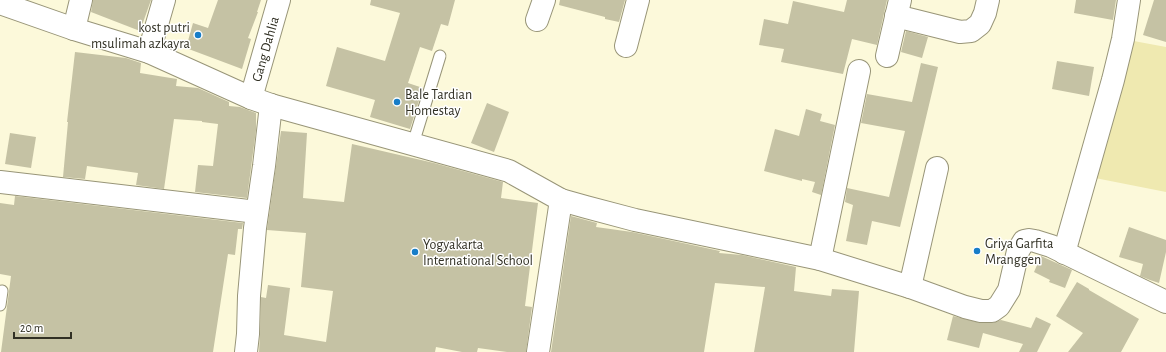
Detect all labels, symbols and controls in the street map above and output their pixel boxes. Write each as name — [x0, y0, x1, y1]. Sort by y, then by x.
street label: Gang Dahlia — [250, 15, 282, 83]
place label: kost putri msulimah azkayra — [91, 21, 191, 51]
marker: kost putri msulimah azkayra — [193, 30, 203, 40]
place label: Bale Tardian Homestay — [405, 88, 472, 118]
marker: Bale Tardian Homestay — [392, 97, 402, 107]
place label: Griya Garfita Mranggen — [985, 237, 1054, 267]
place label: Yogyakarta International School — [423, 238, 533, 268]
marker: Griya Garfita Mranggen — [972, 246, 982, 256]
marker: Yogyakarta International School — [410, 247, 420, 257]
scale bar — [14, 314, 71, 340]
text: 20 m — [20, 322, 43, 334]

